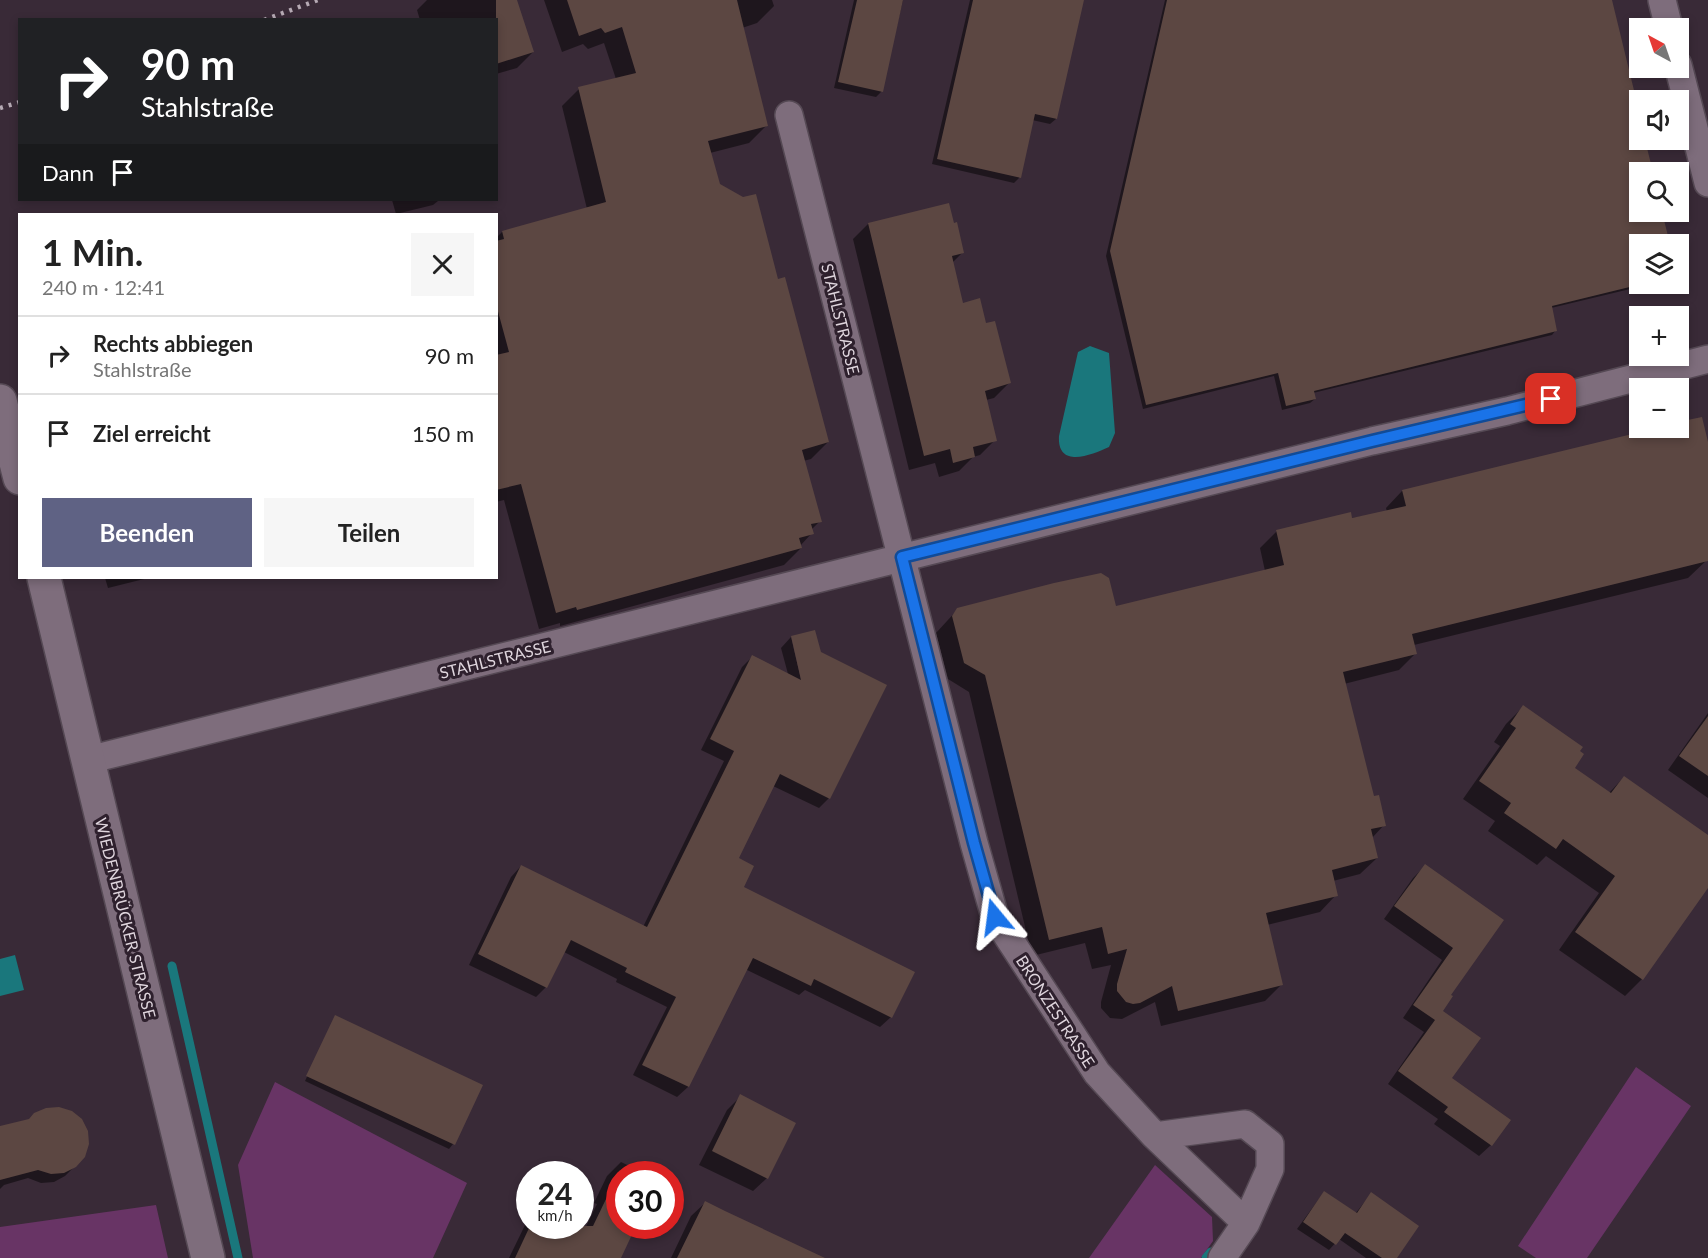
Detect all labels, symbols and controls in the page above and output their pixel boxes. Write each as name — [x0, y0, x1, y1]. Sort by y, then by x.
north arrow — [1629, 18, 1689, 78]
map controls — [1629, 18, 1689, 438]
text: 90 m — [141, 39, 235, 89]
icon: right — [42, 42, 120, 120]
text: Stahlstraße — [141, 90, 274, 123]
button: sound — [1629, 90, 1689, 150]
icon: arrive — [106, 156, 139, 189]
text: Dann — [42, 159, 94, 186]
button: search — [1629, 162, 1689, 222]
text: 1 Min. — [42, 230, 143, 274]
button: close — [411, 233, 474, 296]
button: layers — [1629, 234, 1689, 294]
street label: STAHLSTRASSE — [818, 261, 864, 377]
text: 240 m · 12:41 — [42, 275, 165, 299]
button: + — [1629, 306, 1689, 366]
text: Rechts abbiegen — [93, 330, 253, 357]
icon: right — [42, 339, 75, 372]
text: 90 m — [425, 342, 474, 369]
text: Stahlstraße — [93, 357, 191, 381]
pin — [1525, 373, 1576, 424]
button: − — [1629, 378, 1689, 438]
icon: arrive — [1534, 382, 1567, 415]
icon: arrive — [42, 417, 75, 450]
text: Ziel erreicht — [93, 420, 211, 447]
text: 150 m — [412, 420, 474, 447]
button: Beenden — [42, 498, 252, 567]
button: Teilen — [264, 498, 474, 567]
street label: STAHLSTRASSE — [437, 636, 553, 682]
street label: WIEDENBRÜCKER STRASSE — [92, 816, 160, 1020]
position arrow — [963, 885, 1027, 949]
street label: BRONZESTRASSE — [1013, 951, 1099, 1071]
speed limit sign: 30 — [606, 1161, 684, 1239]
text: 24 — [538, 1175, 572, 1211]
text: km/h — [537, 1206, 573, 1224]

